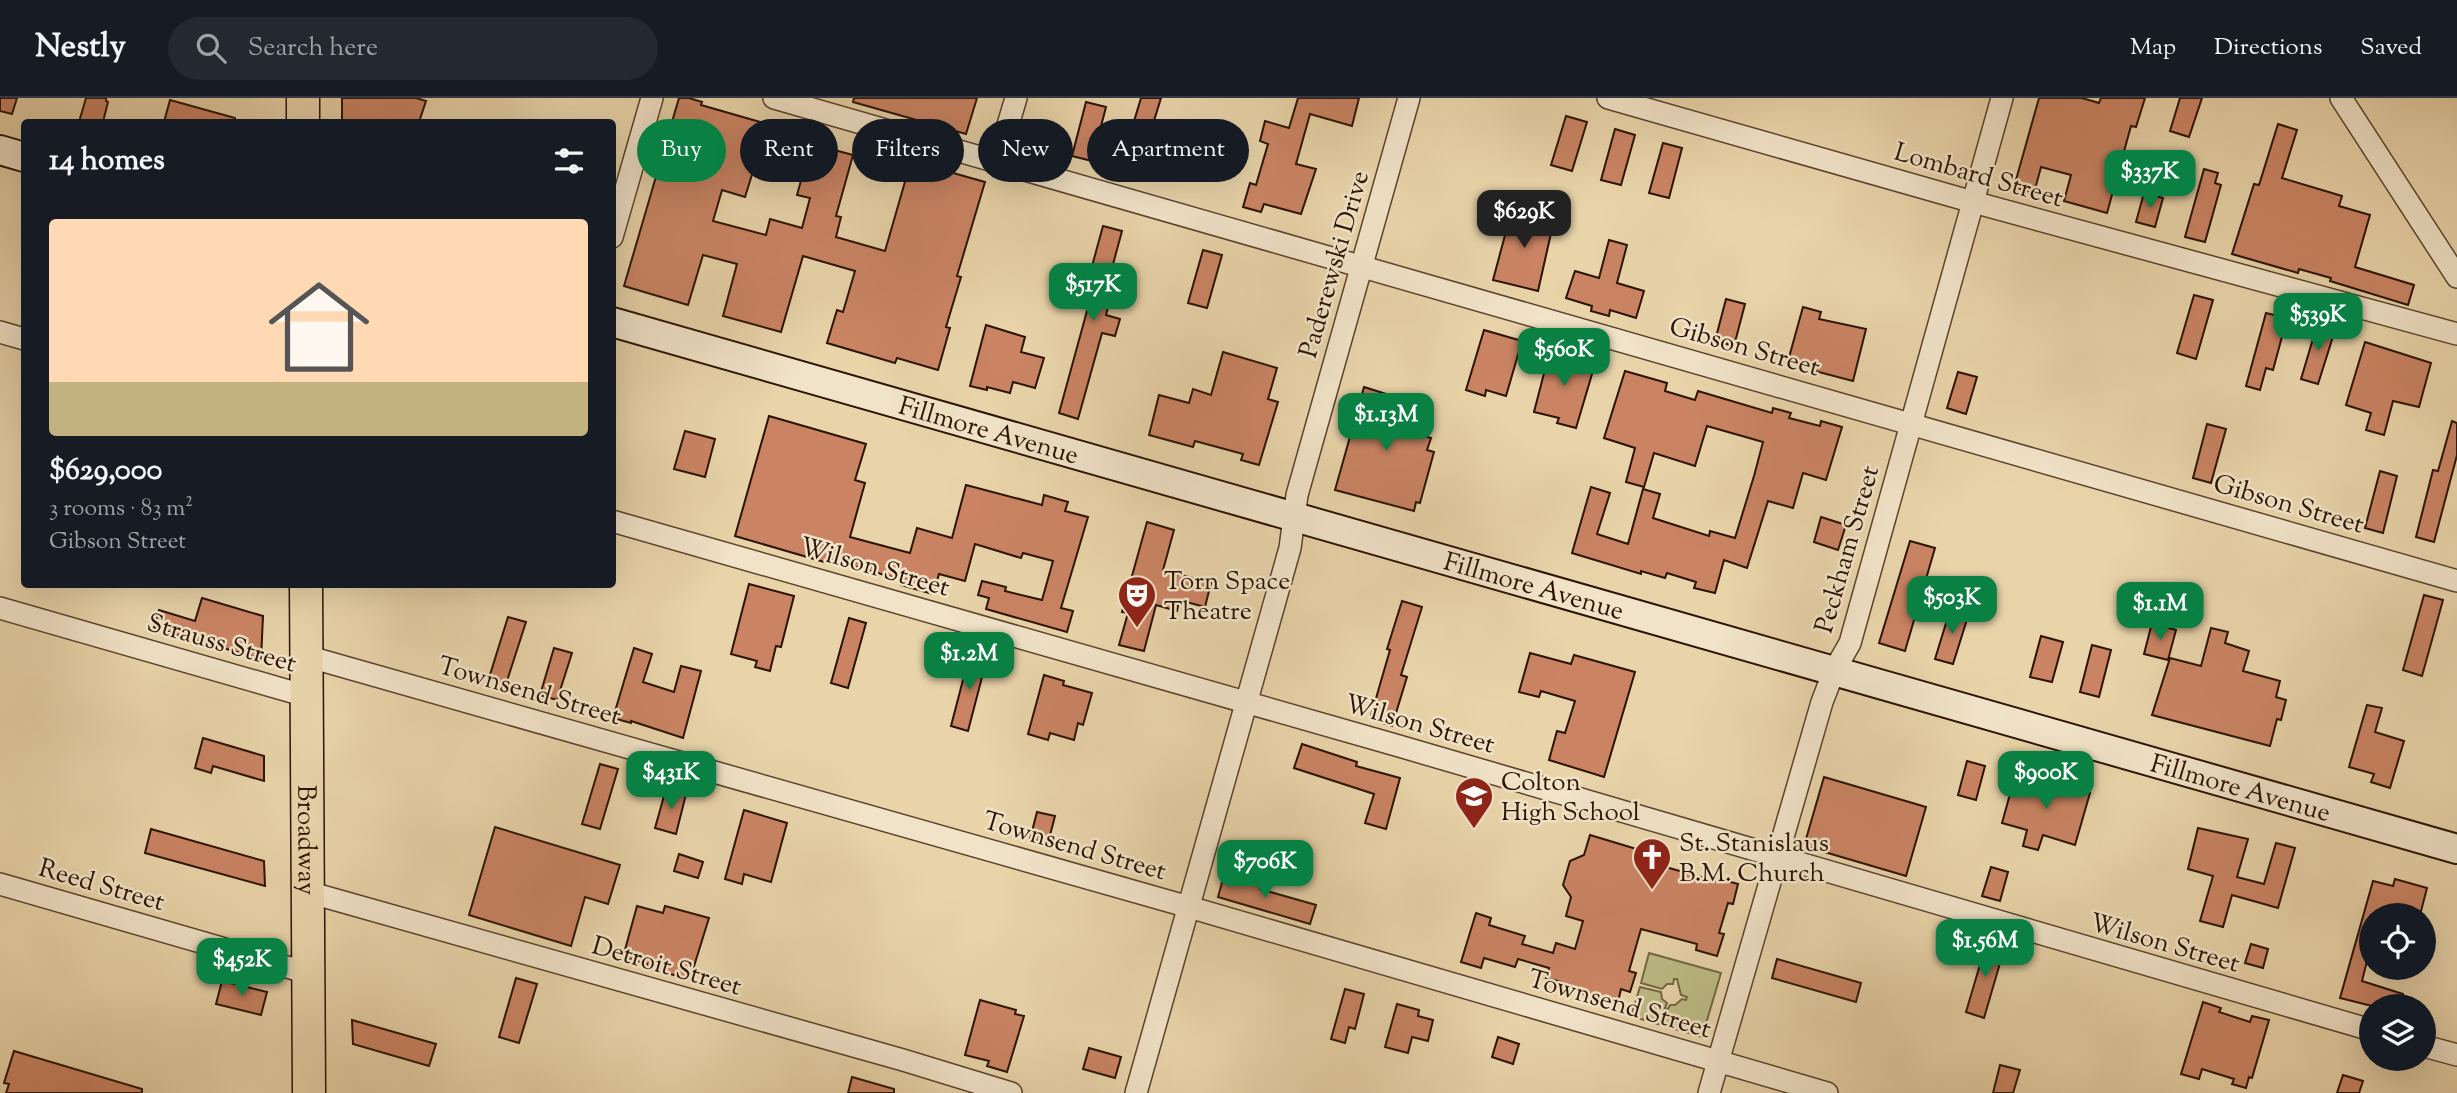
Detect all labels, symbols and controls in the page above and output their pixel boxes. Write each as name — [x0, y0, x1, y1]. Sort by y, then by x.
search box — [168, 17, 658, 80]
text: Nestly — [35, 24, 126, 72]
icon: search — [192, 29, 230, 67]
text: Search here — [248, 30, 378, 67]
text: Map — [2130, 31, 2176, 65]
text: Directions — [2214, 31, 2322, 65]
text: Saved — [2360, 31, 2422, 65]
chip: Buy — [637, 119, 726, 182]
chip: Rent — [740, 119, 838, 182]
chip: Filters — [852, 119, 964, 182]
chip: New — [978, 119, 1073, 182]
chip: Apartment — [1087, 119, 1249, 182]
street label: Lombard Street — [1890, 135, 2067, 218]
text: 14 homes — [49, 140, 165, 183]
icon: filters — [550, 142, 588, 180]
pin: $337K — [2101, 150, 2199, 210]
text: $337K — [2120, 156, 2180, 189]
street label: Paderewski Drive — [1291, 167, 1380, 363]
pin: $629K — [1475, 190, 1573, 250]
text: $629K — [1493, 196, 1555, 229]
icon: home — [256, 264, 382, 390]
pin: $517K — [1044, 264, 1142, 323]
text: $517K — [1065, 269, 1121, 302]
pin: $539K — [2269, 294, 2367, 353]
text: $539K — [2289, 299, 2347, 332]
street label: Gibson Street — [1665, 309, 1824, 388]
pin: $560K — [1515, 328, 1613, 388]
text: $560K — [1534, 334, 1594, 367]
street label: Fillmore Avenue — [894, 389, 1083, 475]
pin: $1.13M — [1329, 394, 1443, 453]
text: $1.13M — [1354, 399, 1418, 432]
text: $629,000 — [49, 450, 162, 493]
street label: Peckham Street — [1807, 461, 1890, 638]
street label: Gibson Street — [2209, 466, 2368, 545]
text: 3 rooms · 83 m² — [49, 493, 193, 526]
text: Gibson Street — [49, 526, 186, 559]
street label: Wilson Street — [795, 529, 954, 608]
street label: Fillmore Avenue — [1439, 544, 1628, 631]
place label: Torn Space Theatre — [1164, 564, 1290, 631]
theatre icon: Torn Space Theatre — [1116, 574, 1158, 629]
pin: $503K — [1903, 576, 2001, 636]
text: $503K — [1923, 582, 1981, 615]
pin: $1.1M — [2111, 582, 2209, 642]
text: $1.1M — [2133, 588, 2187, 621]
street label: Strauss Street — [142, 605, 300, 683]
pin: $1.2M — [920, 632, 1018, 692]
text: $1.2M — [940, 638, 998, 671]
street label: Townsend Street — [433, 649, 625, 736]
street label: Wilson Street — [1340, 686, 1499, 765]
street label: Fillmore Avenue — [2146, 746, 2335, 833]
pin: $431K — [622, 752, 720, 811]
pin: $900K — [1997, 752, 2095, 811]
text: $431K — [642, 757, 700, 790]
text: $900K — [2014, 757, 2078, 790]
place label: Colton High School — [1501, 765, 1640, 832]
school or university icon: Colton High School — [1453, 775, 1495, 830]
street label: Broadway — [286, 785, 324, 895]
street label: Townsend Street — [978, 804, 1170, 891]
place label: St. Stanislaus B.M. Church — [1679, 826, 1829, 893]
church icon: St. Stanislaus B.M. Church — [1631, 836, 1673, 891]
pin: $706K — [1216, 840, 1314, 900]
text: $706K — [1233, 846, 1297, 879]
street label: Reed Street — [34, 851, 169, 922]
map controls — [2359, 903, 2436, 1071]
button: locate — [2359, 903, 2436, 980]
street label: Wilson Street — [2085, 905, 2244, 984]
pin: $1.56M — [1928, 920, 2042, 979]
text: $1.56M — [1952, 925, 2018, 958]
street label: Detroit Street — [587, 928, 746, 1006]
pin: $452K — [193, 939, 291, 998]
text: $452K — [212, 944, 272, 977]
street label: Townsend Street — [1523, 962, 1715, 1049]
button: layers — [2359, 994, 2436, 1071]

